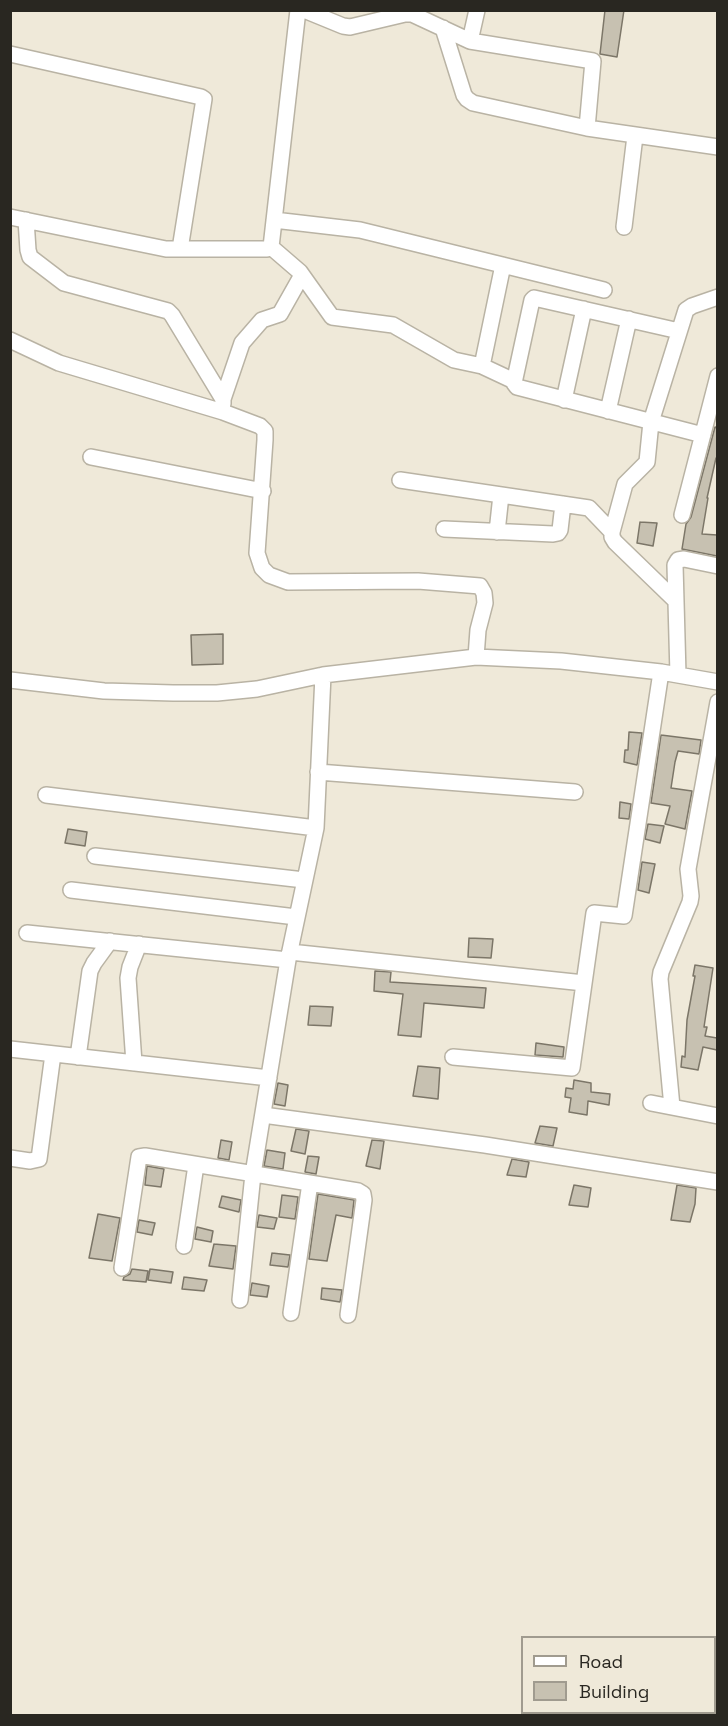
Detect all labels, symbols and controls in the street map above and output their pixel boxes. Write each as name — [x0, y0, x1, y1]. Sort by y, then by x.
legend — [521, 1636, 716, 1714]
text: Road — [579, 1650, 623, 1673]
text: Building — [579, 1680, 649, 1703]

